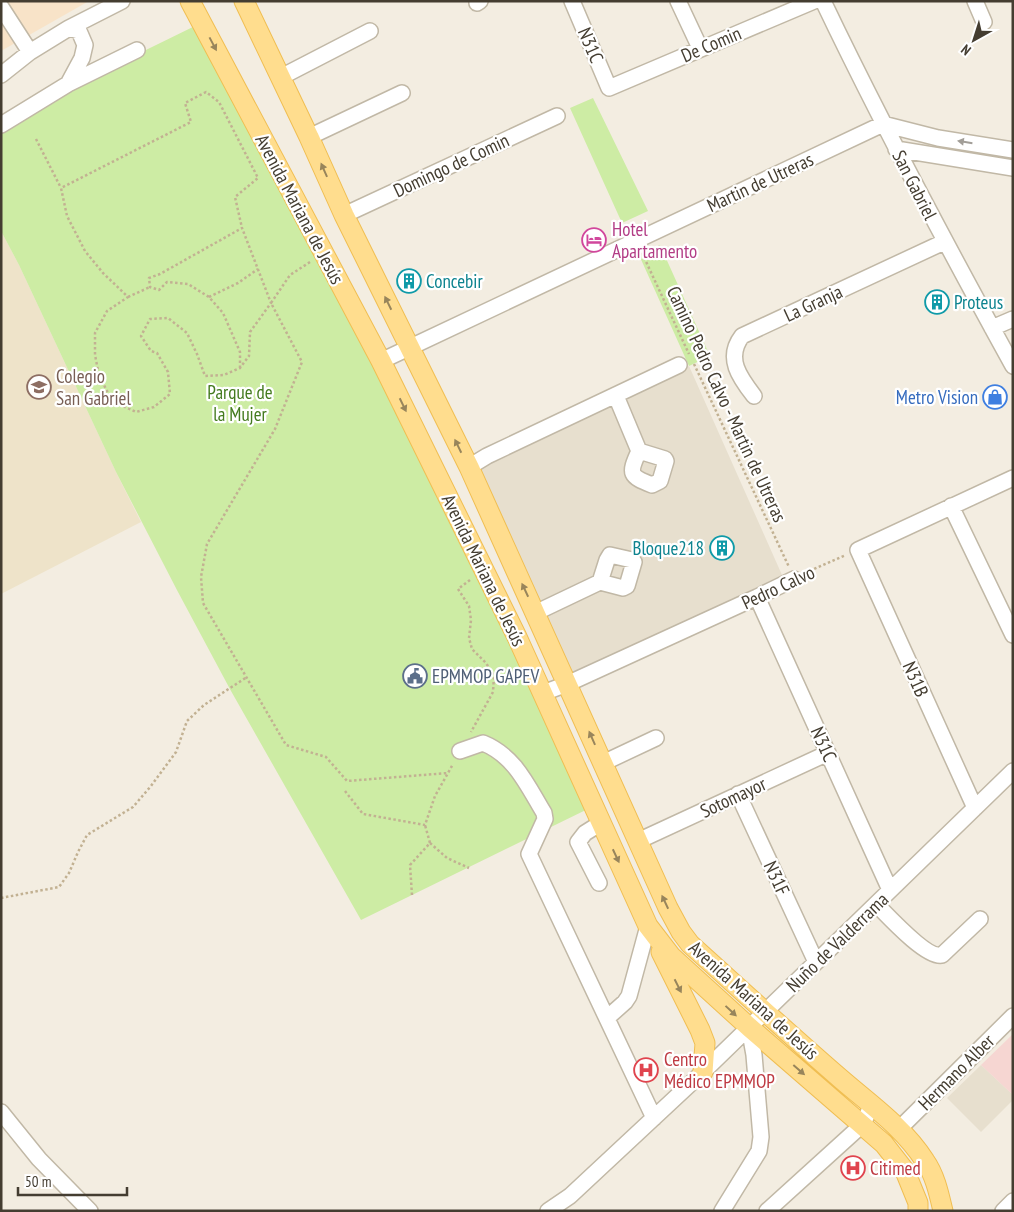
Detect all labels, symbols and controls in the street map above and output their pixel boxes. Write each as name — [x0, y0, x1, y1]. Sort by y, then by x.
north arrow — [949, 15, 999, 65]
street label: De Comin — [677, 21, 745, 67]
street label: N31C — [573, 24, 609, 67]
one-way arrow — [209, 37, 217, 52]
text: N — [957, 41, 974, 59]
street label: Domingo de Comin — [389, 128, 513, 202]
street label: Avenida Mariana de Jesús — [250, 130, 350, 288]
one-way arrow — [956, 138, 972, 146]
street label: San Gabriel — [887, 146, 943, 224]
street label: Martin de Utreras — [703, 147, 817, 217]
one-way arrow — [320, 163, 328, 177]
place label: Hotel Apartamento — [612, 217, 697, 263]
hotel icon: Hotel Apartamento — [581, 227, 607, 253]
building icon: Concebir — [396, 268, 422, 294]
place label: Concebir — [426, 269, 483, 293]
street label: La Granja — [780, 279, 846, 327]
street label: Camino Pedro Calvo - Martin de Utreras — [662, 282, 792, 526]
building icon: Proteus — [924, 289, 950, 315]
place label: Proteus — [954, 290, 1003, 314]
one-way arrow — [384, 296, 392, 311]
place label: Colegio San Gabriel — [56, 364, 131, 410]
school or university icon: Colegio San Gabriel — [26, 374, 52, 400]
park label: Parque de la Mujer — [207, 380, 273, 426]
shop icon: Metro Vision — [982, 384, 1008, 410]
place label: Metro Vision — [896, 385, 978, 409]
one-way arrow — [399, 398, 407, 412]
one-way arrow — [454, 439, 462, 453]
street label: Avenida Mariana de Jesús — [437, 490, 531, 650]
building icon: Bloque218 — [709, 535, 735, 561]
place label: Bloque218 — [632, 536, 704, 560]
street label: Pedro Calvo — [738, 560, 818, 614]
one-way arrow — [520, 583, 528, 597]
street label: N31B — [898, 658, 934, 700]
public building icon: EPMMOP GAPEV — [402, 663, 428, 689]
place label: EPMMOP GAPEV — [432, 664, 539, 688]
street label: N31C — [806, 723, 842, 766]
one-way arrow — [587, 731, 595, 745]
street label: Sotomayor — [696, 771, 771, 823]
one-way arrow — [612, 849, 620, 863]
street label: N31F — [759, 857, 795, 899]
street label: Nuño de Valderrama — [781, 887, 893, 997]
one-way arrow — [661, 895, 669, 909]
street label: Avenida Mariana de Jesús — [684, 935, 824, 1065]
one-way arrow — [674, 978, 682, 993]
one-way arrow — [725, 1005, 737, 1017]
street label: Hermano Alber — [913, 1028, 1000, 1115]
place label: Centro Médico EPMMOP — [664, 1047, 775, 1093]
hospital icon: Centro Médico EPMMOP — [633, 1057, 659, 1083]
one-way arrow — [793, 1064, 805, 1076]
hospital icon: Citimed — [840, 1155, 866, 1181]
place label: Citimed — [870, 1156, 921, 1180]
scale bar — [18, 1164, 126, 1196]
text: 50 m — [25, 1172, 51, 1191]

